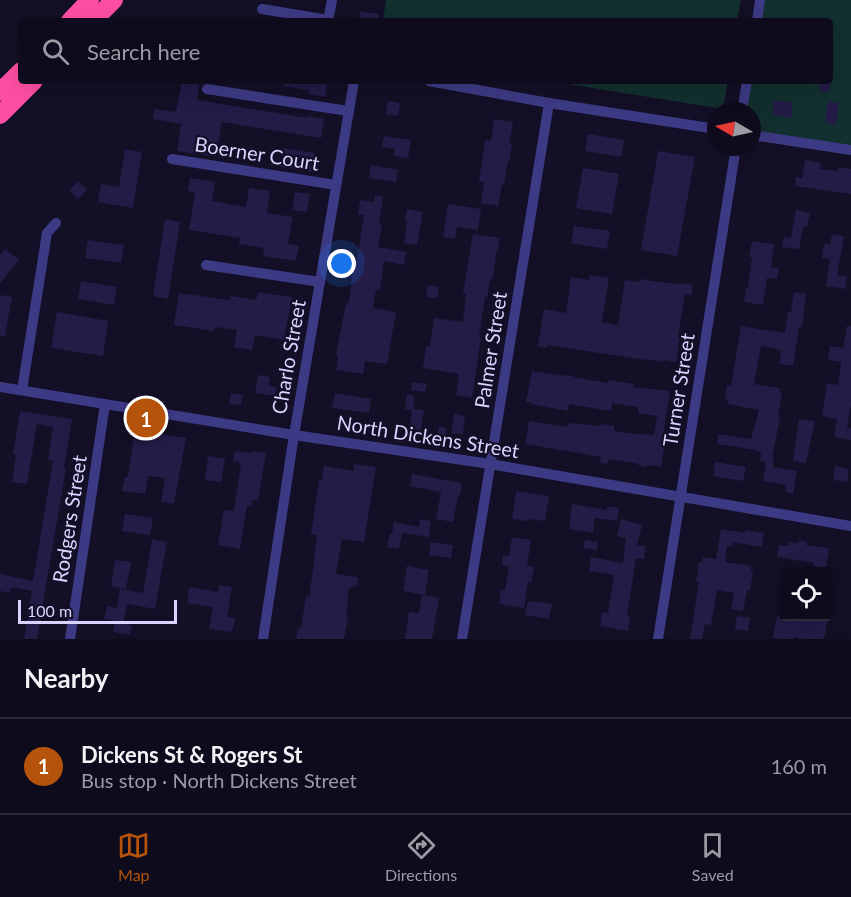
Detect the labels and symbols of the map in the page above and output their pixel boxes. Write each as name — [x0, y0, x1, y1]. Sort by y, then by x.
north arrow — [707, 102, 761, 156]
street label: Boerner Court — [193, 131, 321, 175]
your location — [327, 249, 356, 278]
street label: Palmer Street — [469, 290, 511, 410]
street label: Charlo Street — [266, 298, 310, 416]
street label: Turner Street — [657, 331, 699, 448]
pin: 1 — [126, 396, 166, 440]
street label: North Dickens Street — [335, 410, 521, 462]
street label: Rodgers Street — [47, 453, 91, 584]
scale bar — [18, 597, 177, 624]

